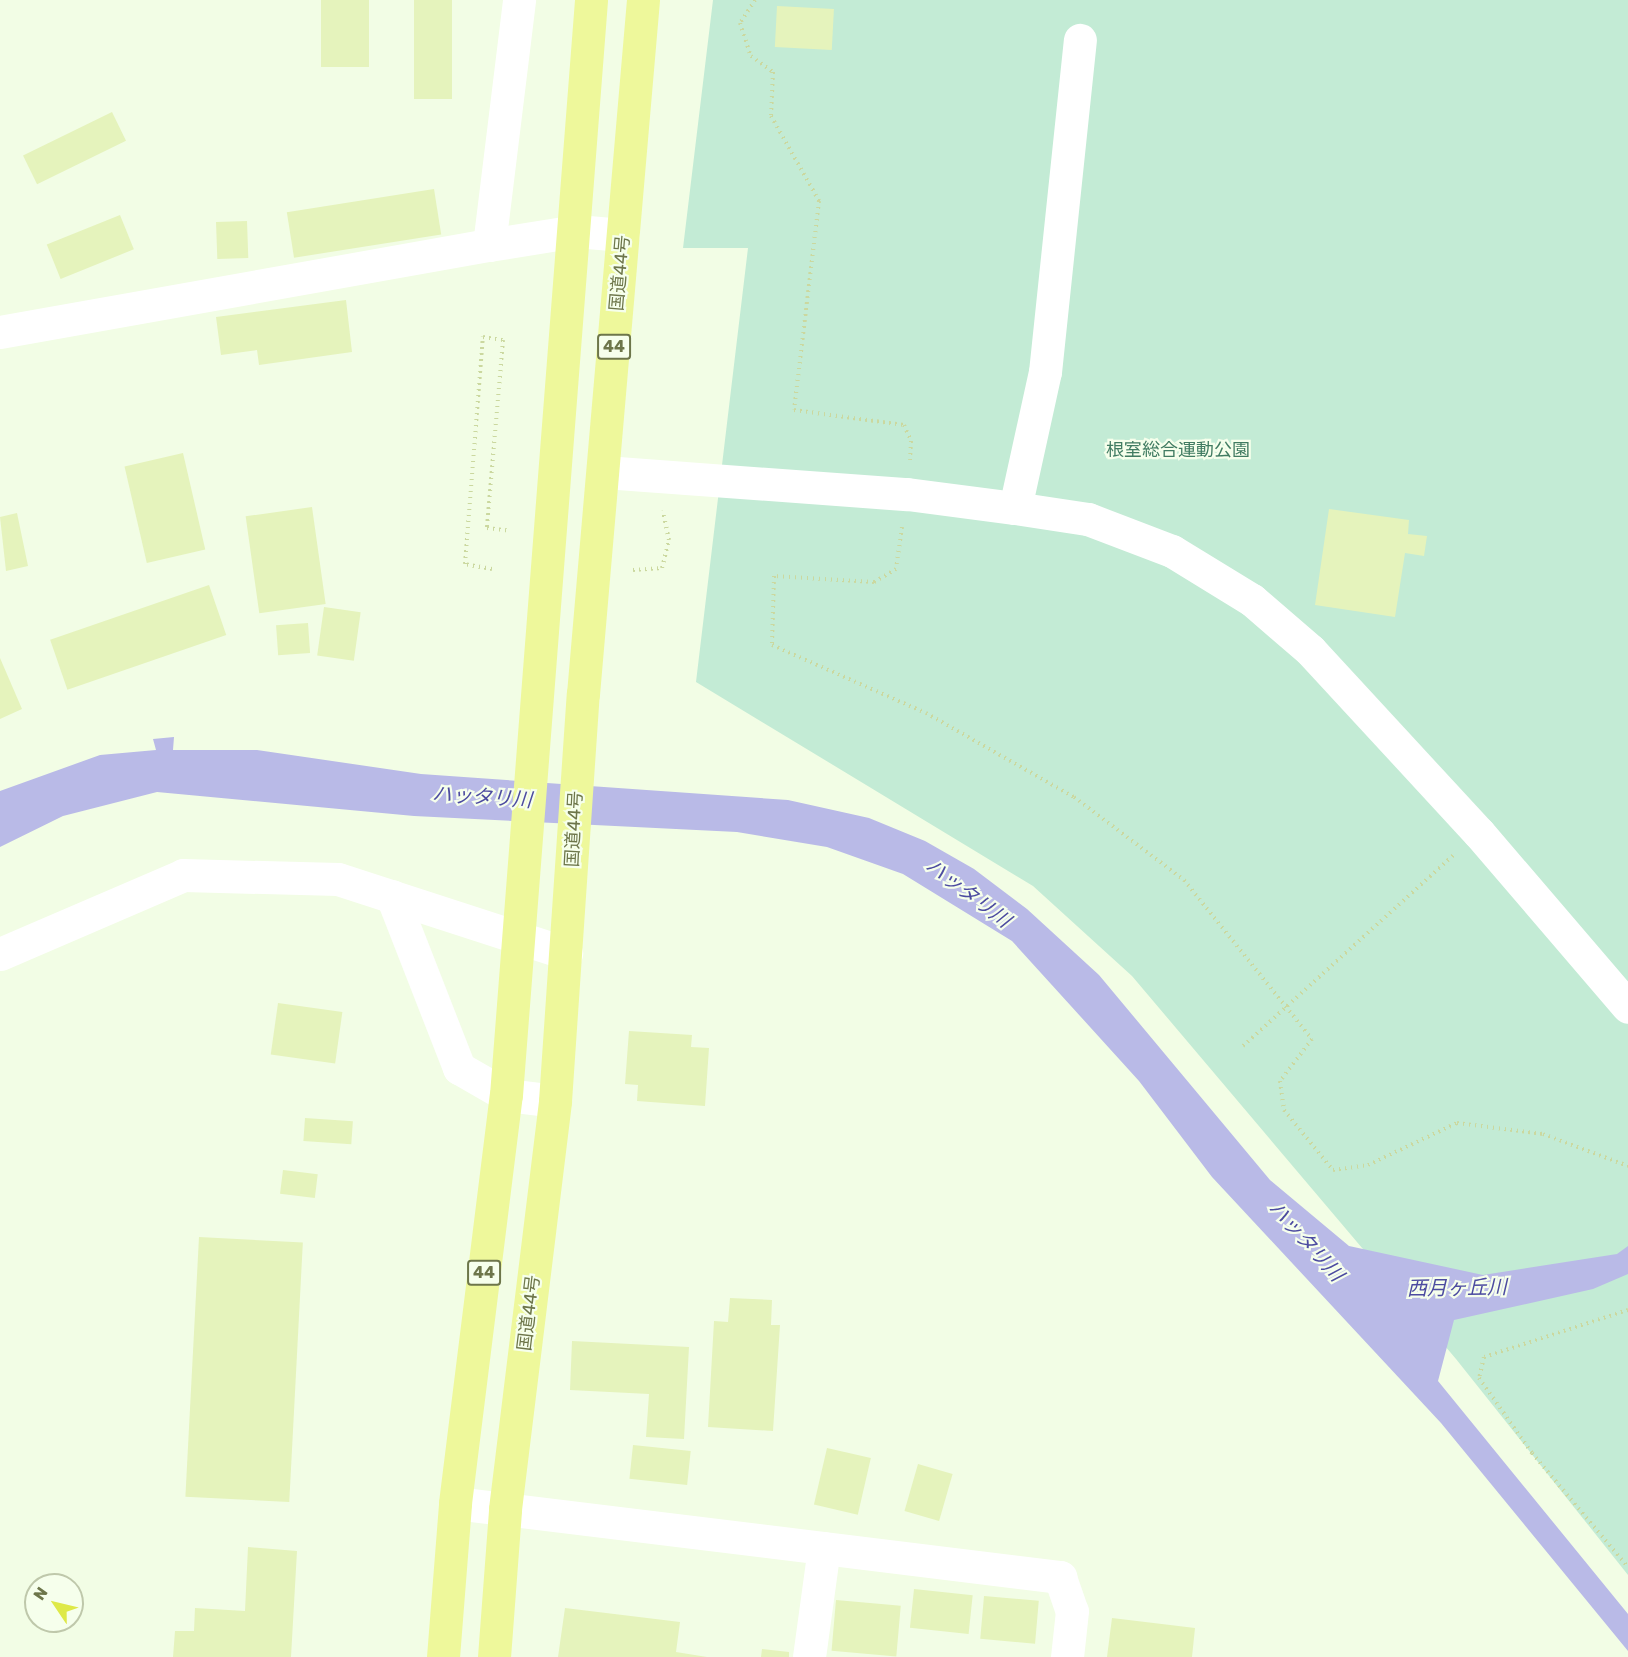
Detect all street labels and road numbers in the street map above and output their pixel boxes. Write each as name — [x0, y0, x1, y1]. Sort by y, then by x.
street label: 国道44号 — [606, 234, 634, 312]
road number: 44 — [596, 334, 632, 360]
street label: 国道44号 — [561, 790, 587, 868]
road number: 44 — [466, 1260, 502, 1286]
street label: 国道44号 — [514, 1274, 544, 1352]

